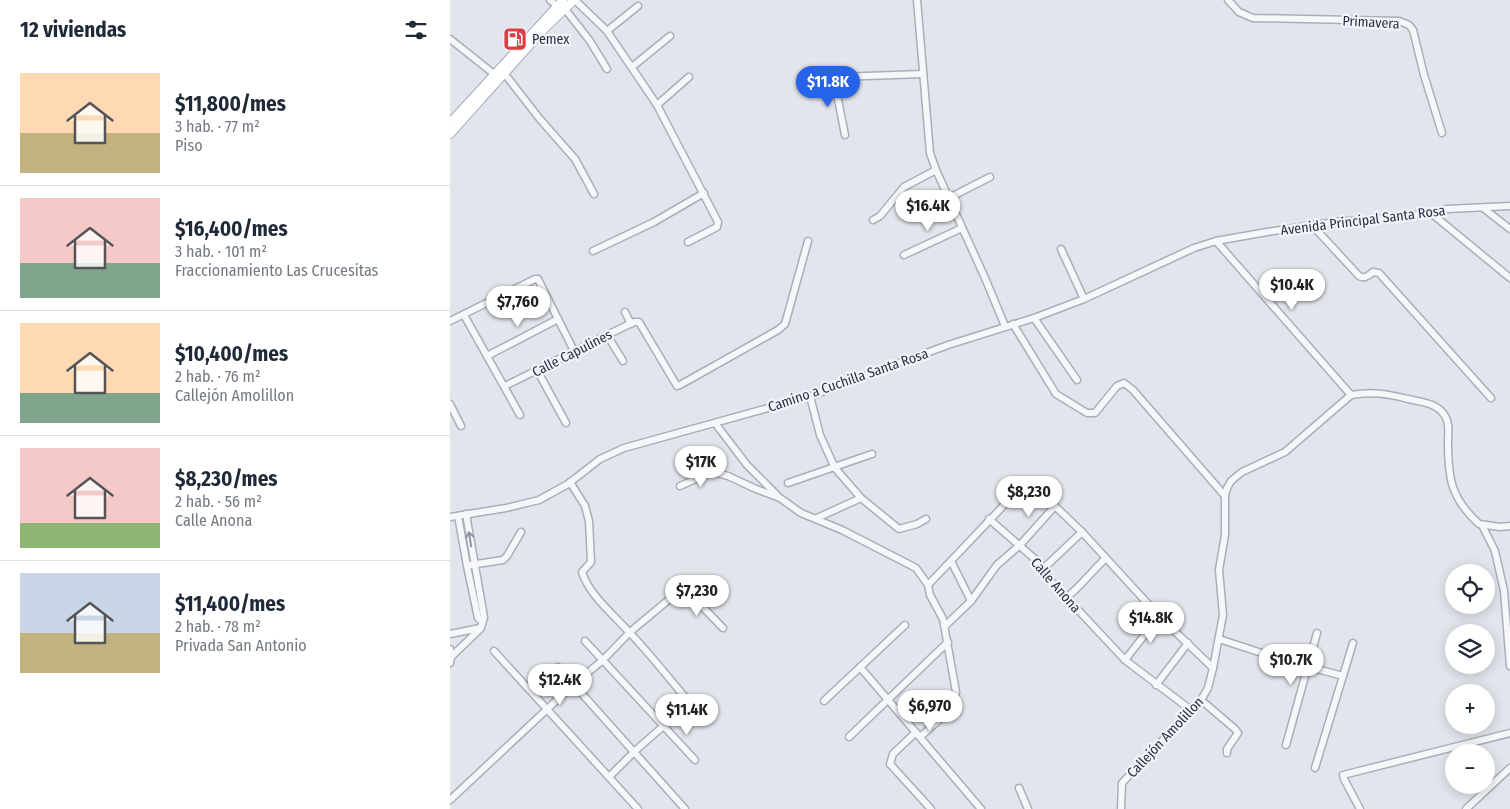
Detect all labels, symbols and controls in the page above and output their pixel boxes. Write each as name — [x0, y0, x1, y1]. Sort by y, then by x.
street label: Primavera — [1342, 13, 1400, 32]
icon: filters — [402, 16, 430, 44]
text: 12 viviendas — [20, 17, 126, 43]
fuel station icon: Pemex — [502, 26, 528, 52]
place label: Pemex — [532, 31, 570, 48]
pin: $11.8K — [787, 66, 869, 108]
text: $11.8K — [807, 72, 849, 91]
text: $11,800/mes — [175, 91, 286, 117]
icon: home — [60, 93, 120, 153]
text: 3 hab. · 77 m² — [175, 117, 260, 136]
text: Piso — [175, 136, 203, 155]
pin: $16.4K — [887, 190, 969, 232]
text: $16.4K — [906, 196, 950, 215]
street label: Avenida Principal Santa Rosa — [1280, 202, 1446, 239]
text: $16,400/mes — [175, 216, 288, 242]
icon: home — [60, 218, 120, 278]
text: 3 hab. · 101 m² — [175, 242, 267, 261]
text: Fraccionamiento Las Crucesitas — [175, 261, 378, 280]
pin: $10.4K — [1251, 268, 1333, 311]
text: $10.4K — [1270, 275, 1314, 294]
pin: $7,760 — [477, 286, 559, 328]
text: $7,760 — [497, 292, 539, 311]
street label: Calle Capulines — [529, 326, 615, 381]
text: $10,400/mes — [175, 341, 288, 367]
icon: home — [60, 343, 120, 403]
street label: Camino a Cuchilla Santa Rosa — [766, 345, 931, 416]
text: 2 hab. · 76 m² — [175, 367, 261, 386]
text: Callejón Amolillon — [175, 386, 294, 405]
pin: $17K — [671, 446, 731, 488]
text: $17K — [686, 452, 716, 471]
text: $8,230/mes — [175, 466, 277, 492]
icon: home — [60, 468, 120, 528]
pin: $8,230 — [988, 476, 1070, 518]
text: $8,230 — [1007, 482, 1051, 501]
text: 2 hab. · 56 m² — [175, 492, 262, 511]
text: Calle Anona — [175, 511, 252, 530]
one-way arrow — [464, 532, 474, 548]
street label: Calle Anona — [1027, 554, 1084, 617]
map controls — [1445, 564, 1495, 794]
button: locate — [1445, 564, 1495, 614]
pin: $7,230 — [656, 574, 738, 617]
text: $7,230 — [676, 581, 718, 600]
text: $11,400/mes — [175, 591, 285, 617]
icon: home — [60, 593, 120, 653]
pin: $14.8K — [1110, 602, 1192, 644]
text: $14.8K — [1129, 608, 1173, 627]
text: 2 hab. · 78 m² — [175, 617, 261, 636]
button: layers — [1445, 624, 1495, 674]
text: Privada San Antonio — [175, 636, 307, 655]
pin: $10.7K — [1250, 644, 1332, 686]
text: $10.7K — [1270, 650, 1312, 669]
pin: $12.4K — [519, 664, 601, 706]
text: $12.4K — [539, 670, 581, 689]
button: + — [1445, 684, 1495, 734]
pin: $6,970 — [889, 690, 971, 732]
street label: Callejón Amolillon — [1124, 693, 1207, 781]
pin: $11.4K — [646, 694, 728, 736]
text: $6,970 — [908, 696, 952, 715]
text: $11.4K — [666, 700, 708, 719]
button: − — [1445, 744, 1495, 794]

